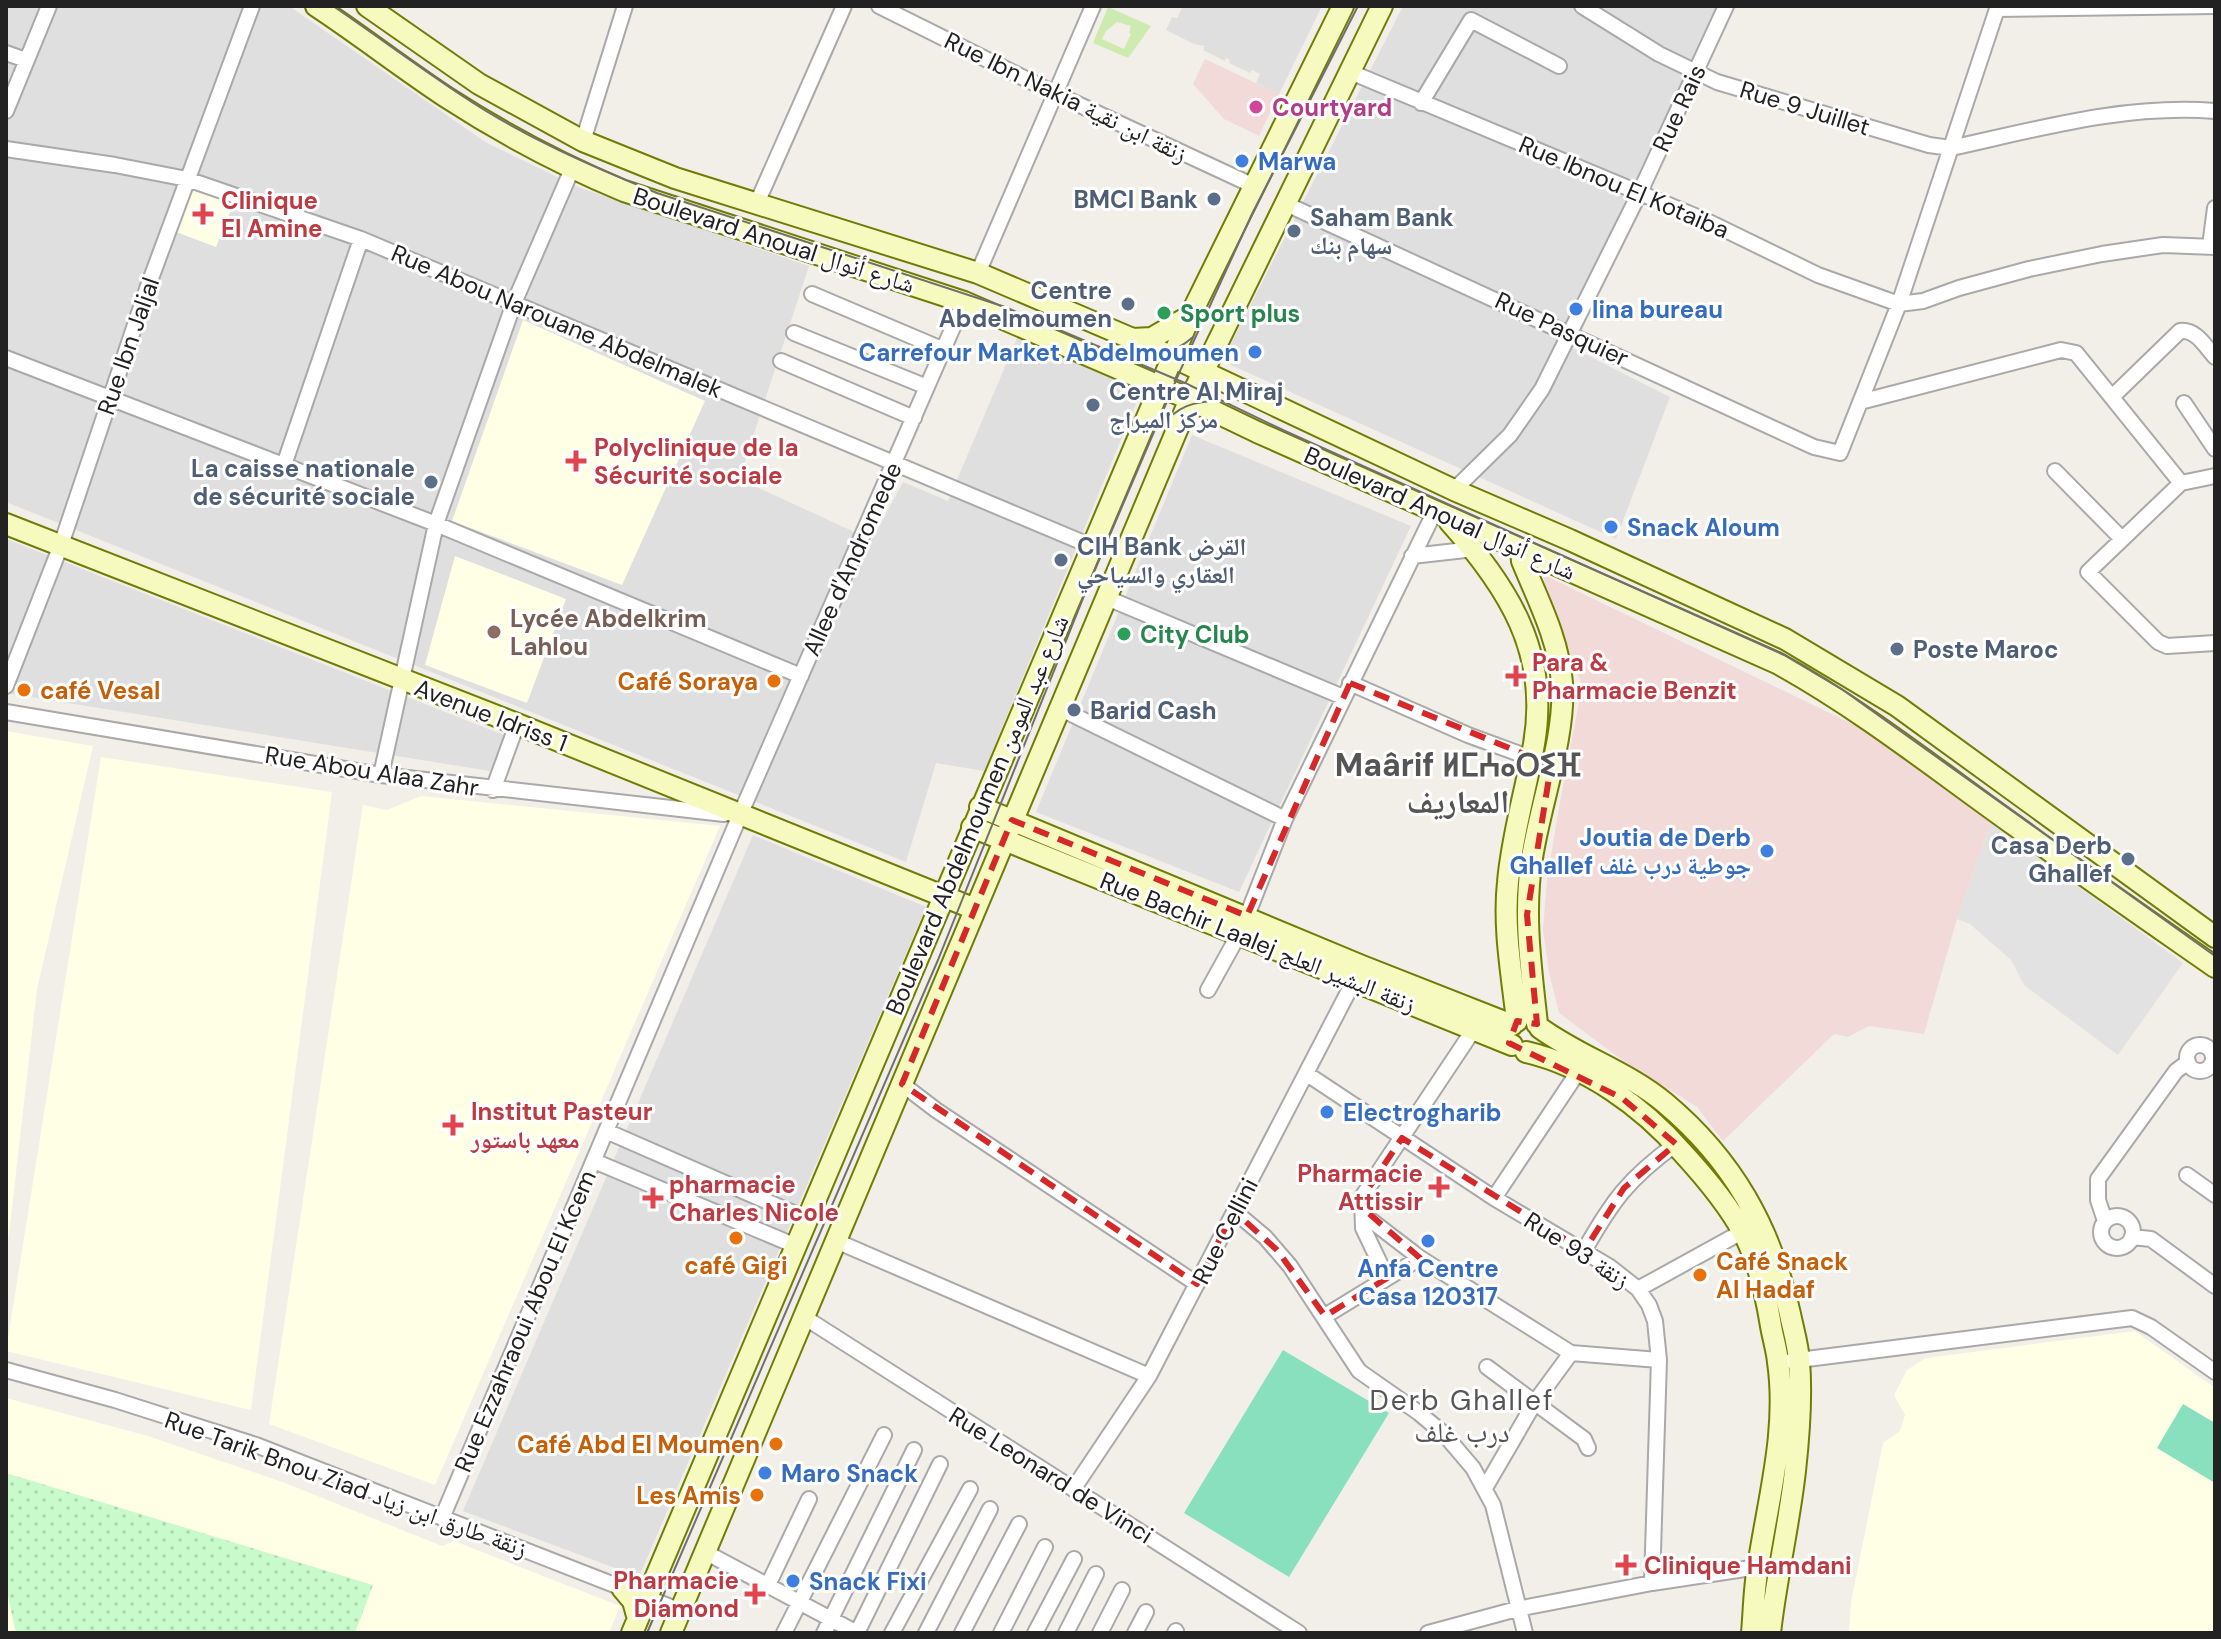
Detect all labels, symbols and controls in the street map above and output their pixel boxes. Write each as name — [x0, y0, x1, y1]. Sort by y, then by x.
street label: Rue Ibn Nakia زنقة ابن نقية — [940, 25, 1192, 169]
street label: Rue Rais — [1645, 59, 1713, 157]
street label: Rue 9 Juillet — [1736, 74, 1874, 142]
place label: Courtyard — [1272, 92, 1392, 123]
marker: Courtyard — [1247, 98, 1265, 116]
street label: Rue Ibnou El Kotaiba — [1514, 129, 1734, 245]
place label: Marwa — [1258, 146, 1336, 177]
marker: Marwa — [1233, 152, 1251, 170]
street label: Boulevard Anoual شارع أنوال — [629, 180, 919, 300]
place label: BMCI Bank — [1073, 184, 1198, 215]
place label: Clinique El Amine — [221, 185, 322, 244]
marker: BMCI Bank — [1205, 190, 1223, 208]
place label: Saham Bank سهام بنك — [1310, 202, 1454, 263]
marker: Clinique El Amine — [192, 203, 214, 225]
marker: Saham Bank سهام بنك — [1285, 222, 1303, 240]
street label: Rue Abou Narouane Abdelmalek — [387, 237, 727, 405]
street label: Rue Ibn Jaljal — [90, 273, 166, 419]
place label: Centre Abdelmoumen — [939, 275, 1112, 334]
street label: Rue Pasquier — [1490, 285, 1634, 373]
place label: lina bureau — [1592, 294, 1723, 325]
marker: Centre Abdelmoumen — [1119, 295, 1137, 313]
place label: Sport plus — [1180, 298, 1300, 329]
marker: lina bureau — [1567, 300, 1585, 318]
marker: Sport plus — [1155, 304, 1173, 322]
place label: Carrefour Market Abdelmoumen — [859, 337, 1239, 368]
marker: Carrefour Market Abdelmoumen — [1246, 343, 1264, 361]
place label: Centre Al Miraj مركز الميراج — [1109, 376, 1283, 435]
marker: Centre Al Miraj مركز الميراج — [1084, 396, 1102, 414]
place label: Polyclinique de la Sécurité sociale — [594, 432, 798, 491]
street label: Boulevard Anoual شارع أنوال — [1299, 439, 1581, 587]
marker: Polyclinique de la Sécurité sociale — [565, 450, 587, 472]
place label: La caisse nationale de sécurité sociale — [191, 453, 415, 512]
street label: Allee d'Andromede — [795, 457, 909, 661]
marker: La caisse nationale de sécurité sociale — [422, 473, 440, 491]
place label: Snack Aloum — [1627, 512, 1780, 543]
marker: Snack Aloum — [1602, 518, 1620, 536]
place label: CIH Bank القرض العقاري والسياحي — [1077, 531, 1246, 593]
marker: CIH Bank القرض العقاري والسياحي — [1052, 551, 1070, 569]
place label: Lycée Abdelkrim Lahlou — [510, 603, 707, 662]
street label: Boulevard Abdelmoumen شارع عبد المومن — [878, 610, 1076, 1020]
place label: City Club — [1140, 619, 1249, 650]
marker: Lycée Abdelkrim Lahlou — [485, 623, 503, 641]
marker: City Club — [1115, 625, 1133, 643]
place label: Poste Maroc — [1913, 634, 2059, 665]
marker: Poste Maroc — [1888, 640, 1906, 658]
place label: Para & Pharmacie Benzit — [1532, 647, 1737, 706]
place label: Café Soraya — [618, 666, 758, 697]
marker: Para & Pharmacie Benzit — [1507, 667, 1525, 685]
street label: Avenue Idriss 1 — [410, 672, 572, 758]
marker: Café Soraya — [765, 672, 783, 690]
place label: café Vesal — [40, 675, 160, 706]
marker: café Vesal — [15, 681, 33, 699]
place label: Barid Cash — [1090, 695, 1217, 726]
marker: Barid Cash — [1065, 701, 1083, 719]
street label: Rue Abou Alaa Zahr — [263, 739, 481, 803]
district label: Maârif ⵍⵎⵄⴰⵔⵉⴼ المعاريف — [1335, 744, 1581, 823]
place label: Joutia de Derb Ghallef جوطية درب غلف — [1509, 822, 1751, 881]
place label: Casa Derb Ghallef — [1991, 830, 2112, 889]
marker: Joutia de Derb Ghallef جوطية درب غلف — [1758, 842, 1776, 860]
marker: Casa Derb Ghallef — [2119, 850, 2137, 868]
street label: Rue Bachir Laalej زنقة البشير العلج — [1096, 864, 1420, 1020]
place label: Institut Pasteur معهد باستور — [470, 1096, 653, 1155]
place label: Electrogharib — [1343, 1097, 1501, 1128]
marker: Electrogharib — [1318, 1103, 1336, 1121]
marker: Institut Pasteur معهد باستور — [442, 1114, 464, 1136]
place label: Pharmacie Attissir — [1297, 1158, 1423, 1217]
street label: Rue Ezzahraoui Abou El Kcem — [447, 1165, 603, 1477]
place label: pharmacie Charles Nicole — [669, 1169, 839, 1228]
street label: Rue Cellini — [1185, 1173, 1265, 1289]
marker: Pharmacie Attissir — [1430, 1178, 1448, 1196]
marker: pharmacie Charles Nicole — [644, 1189, 662, 1207]
street label: Rue 93 زنقة — [1519, 1205, 1635, 1295]
marker: café Gigi — [727, 1229, 745, 1247]
marker: Anfa Centre Casa 120317 — [1419, 1232, 1437, 1250]
place label: Café Snack Al Hadaf — [1716, 1246, 1848, 1305]
place label: café Gigi — [684, 1250, 788, 1281]
place label: Anfa Centre Casa 120317 — [1357, 1253, 1499, 1312]
marker: Café Snack Al Hadaf — [1691, 1266, 1709, 1284]
district label: Derb Ghallef درب غلف — [1370, 1382, 1554, 1451]
street label: Rue Leonard de Vinci — [943, 1400, 1159, 1550]
street label: Rue Tarik Bnou Ziad زنقة طارق ابن زياد — [161, 1404, 531, 1564]
place label: Café Abd El Moumen — [517, 1429, 760, 1460]
marker: Café Abd El Moumen — [767, 1435, 785, 1453]
place label: Maro Snack — [781, 1458, 918, 1489]
marker: Maro Snack — [756, 1464, 774, 1482]
place label: Les Amis — [636, 1480, 741, 1511]
marker: Les Amis — [748, 1486, 766, 1504]
place label: Clinique Hamdani — [1644, 1550, 1852, 1581]
marker: Clinique Hamdani — [1615, 1554, 1637, 1576]
place label: Pharmacie Diamond — [613, 1565, 739, 1624]
place label: Snack Fixi — [809, 1566, 927, 1597]
marker: Snack Fixi — [784, 1572, 802, 1590]
marker: Pharmacie Diamond — [746, 1585, 764, 1603]

